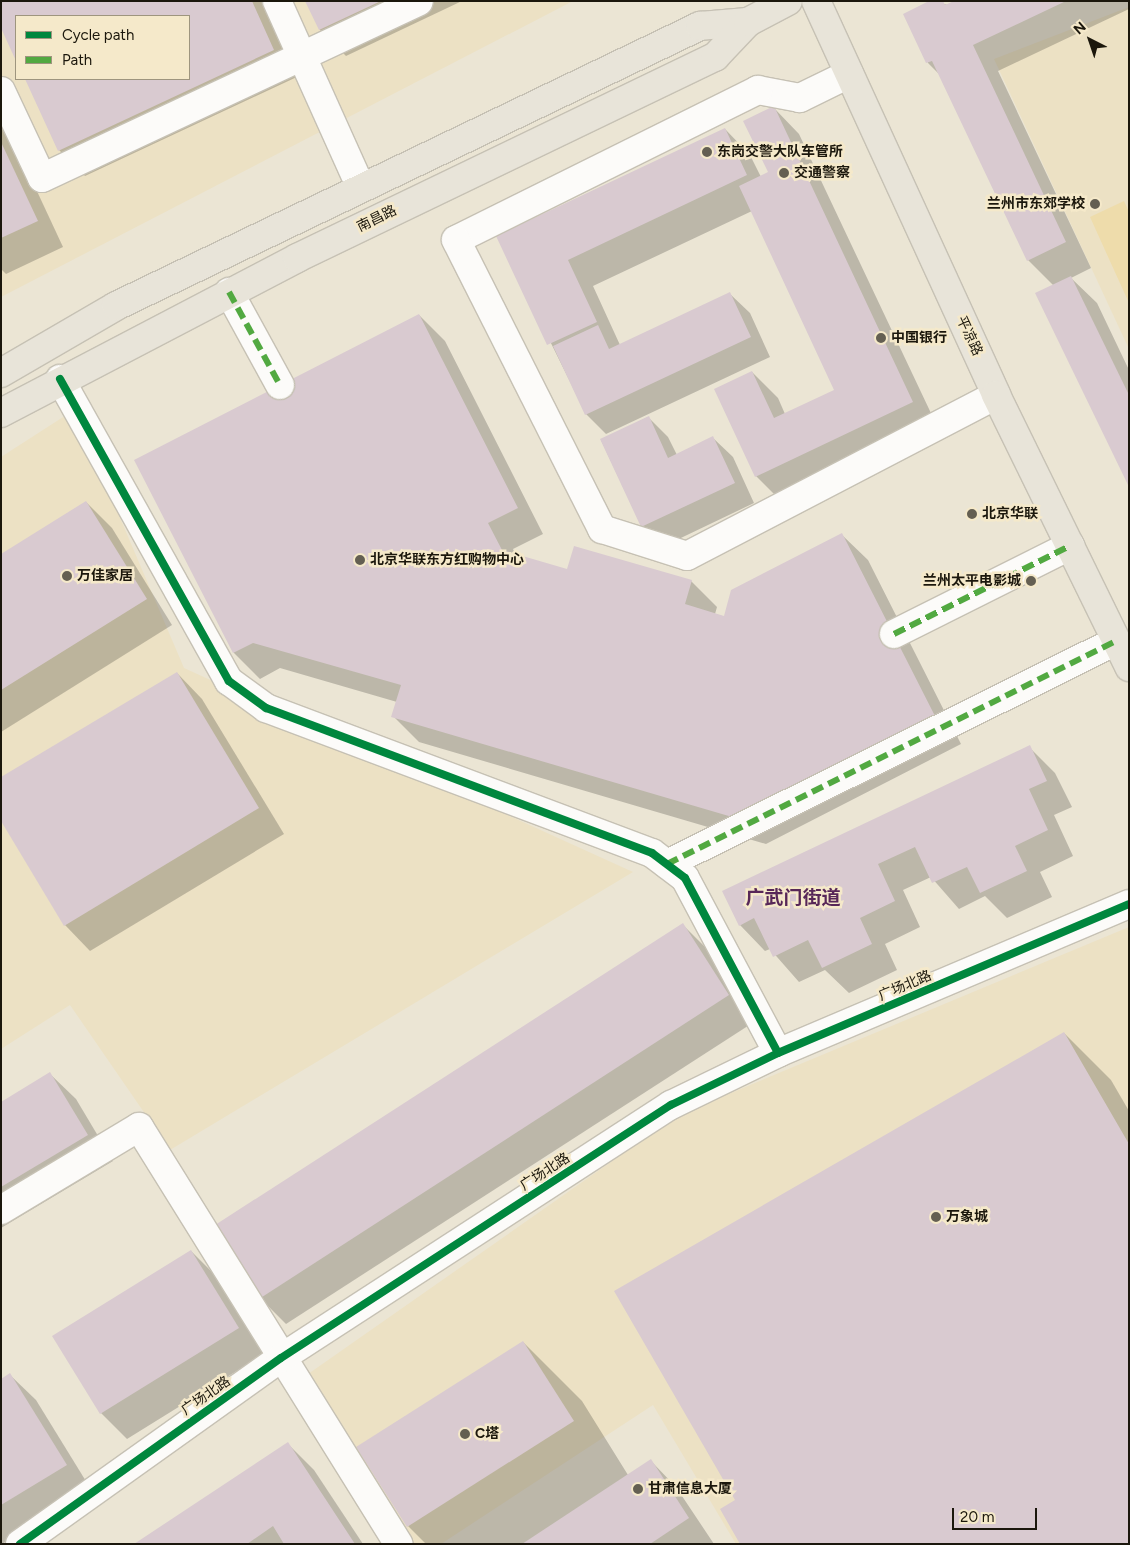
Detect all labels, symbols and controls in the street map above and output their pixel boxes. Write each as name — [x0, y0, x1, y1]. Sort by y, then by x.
legend — [15, 15, 190, 80]
north arrow — [1065, 15, 1115, 65]
text: N — [1070, 18, 1089, 38]
text: Cycle path — [62, 26, 134, 44]
text: Path — [62, 51, 92, 69]
place label: 东岗交警大队车管所 — [717, 144, 843, 160]
marker: 东岗交警大队车管所 — [701, 146, 713, 158]
place label: 交通警察 — [794, 165, 850, 181]
marker: 交通警察 — [778, 167, 790, 179]
place label: 兰州市东郊学校 — [987, 196, 1085, 212]
marker: 兰州市东郊学校 — [1089, 198, 1101, 210]
street label: 南昌路 — [354, 202, 400, 236]
street label: 平凉路 — [953, 313, 985, 359]
place label: 中国银行 — [891, 330, 947, 346]
marker: 中国银行 — [875, 332, 887, 344]
place label: 北京华联 — [982, 506, 1038, 522]
marker: 北京华联 — [966, 508, 978, 520]
place label: 北京华联东方红购物中心 — [370, 552, 524, 568]
marker: 北京华联东方红购物中心 — [354, 554, 366, 566]
place label: 万佳家居 — [77, 568, 133, 584]
marker: 万佳家居 — [61, 570, 73, 582]
place label: 兰州太平电影城 — [923, 573, 1021, 589]
marker: 兰州太平电影城 — [1025, 575, 1037, 587]
district label: 广武门街道 — [746, 887, 840, 909]
street label: 广场北路 — [876, 967, 934, 1005]
street label: 广场北路 — [517, 1150, 573, 1194]
place label: 万象城 — [946, 1209, 988, 1225]
marker: 万象城 — [930, 1211, 942, 1223]
street label: 广场北路 — [178, 1373, 234, 1419]
place label: C塔 — [475, 1426, 499, 1442]
marker: C塔 — [459, 1428, 471, 1440]
place label: 甘肃信息大厦 — [648, 1481, 732, 1497]
marker: 甘肃信息大厦 — [632, 1483, 644, 1495]
scale bar — [955, 1498, 1040, 1530]
text: 20 m — [960, 1508, 994, 1526]

